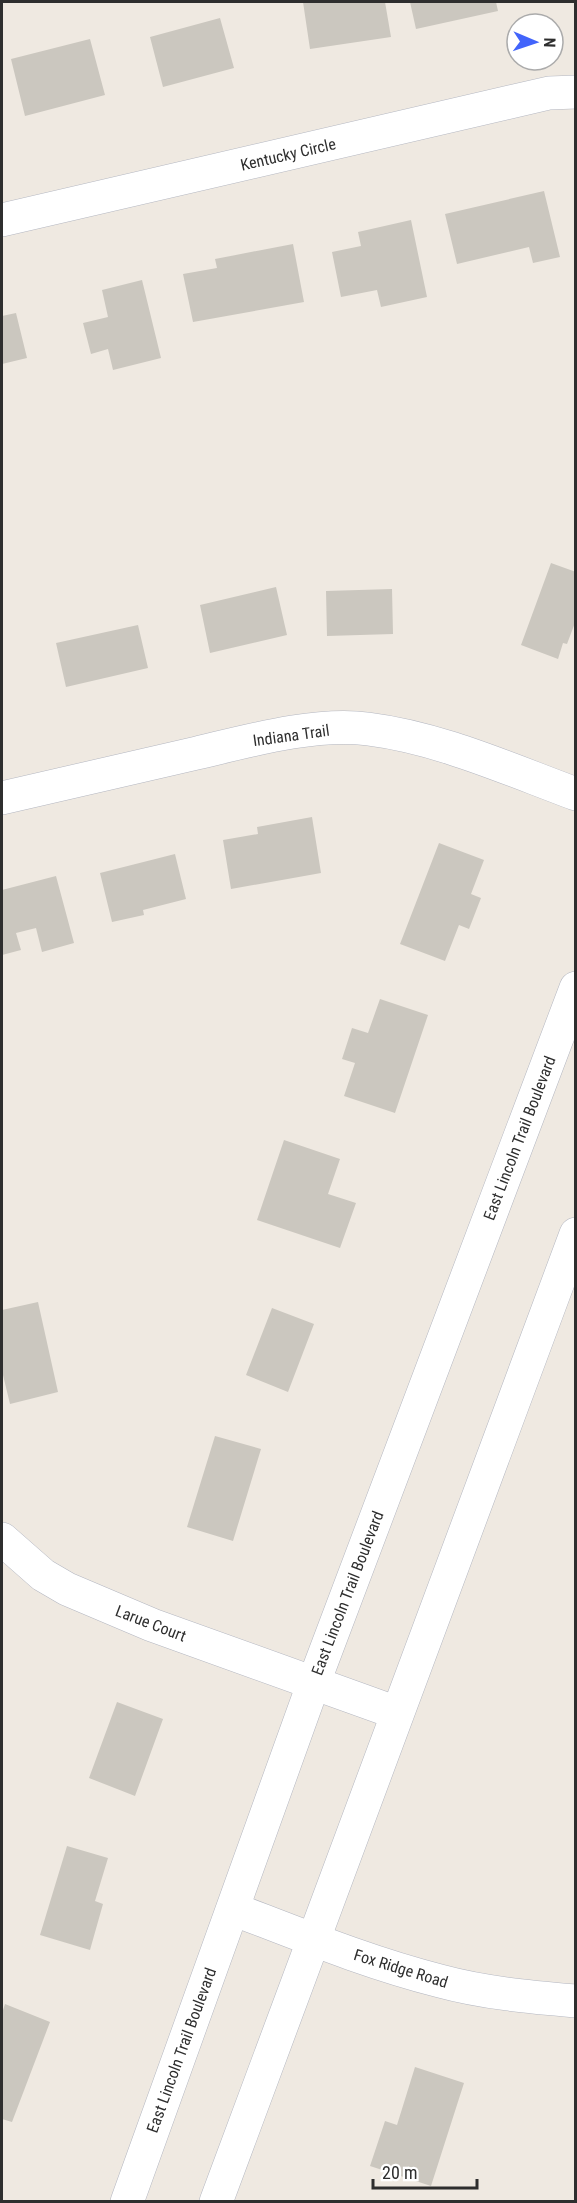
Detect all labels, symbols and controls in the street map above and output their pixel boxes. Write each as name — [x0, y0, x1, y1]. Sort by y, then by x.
north arrow — [505, 12, 565, 72]
text: N — [540, 37, 559, 48]
street label: Kentucky Circle — [239, 134, 338, 175]
street label: Indiana Trail — [252, 721, 331, 750]
street label: East Lincoln Trail Boulevard — [479, 1053, 560, 1223]
street label: East Lincoln Trail Boulevard — [307, 1508, 388, 1678]
street label: Larue Court — [113, 1601, 189, 1646]
street label: Fox Ridge Road — [352, 1945, 450, 1992]
street label: East Lincoln Trail Boulevard — [143, 1965, 220, 2135]
scale bar — [373, 2152, 476, 2190]
text: 20 m — [382, 2162, 417, 2183]

